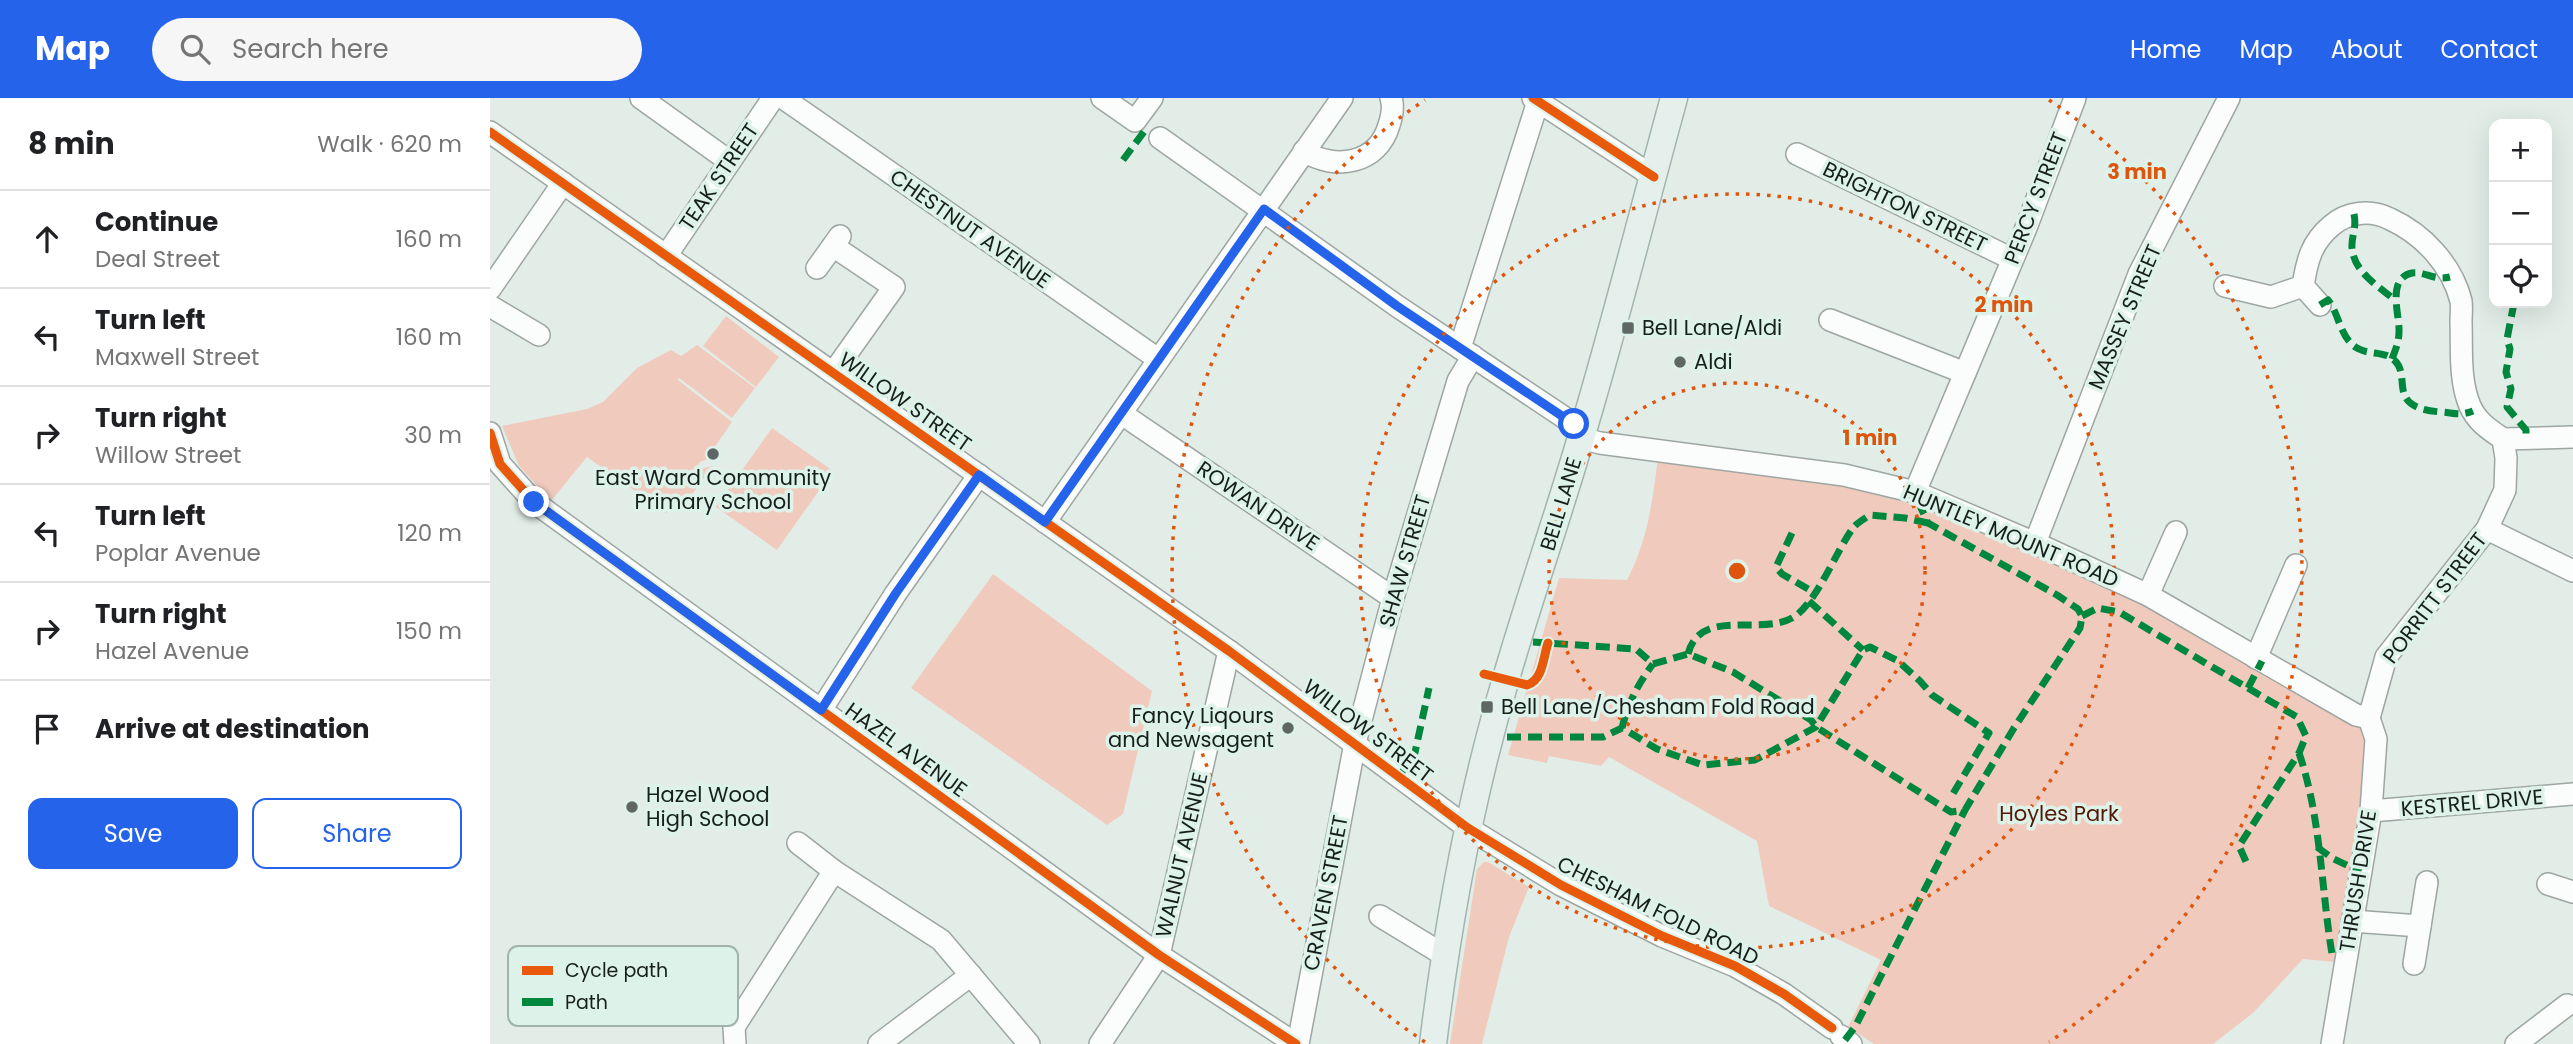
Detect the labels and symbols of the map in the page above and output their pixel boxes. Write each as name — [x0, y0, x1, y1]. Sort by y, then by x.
street label: TEAK STREET — [672, 117, 765, 236]
street label: PERCY STREET — [1997, 128, 2074, 268]
street label: BRIGHTON STREET — [1818, 154, 1992, 259]
text: 3 min — [2107, 157, 2167, 186]
street label: CHESTNUT AVENUE — [884, 162, 1056, 295]
street label: MASSEY STREET — [2081, 240, 2168, 394]
text: 2 min — [1974, 290, 2034, 319]
place label: Bell Lane/Aldi — [1642, 313, 1782, 342]
marker: Bell Lane/Aldi — [1620, 320, 1636, 336]
street label: WILLOW STREET — [833, 345, 977, 458]
place label: Aldi — [1694, 347, 1733, 376]
marker: Aldi — [1672, 354, 1688, 370]
route start — [1558, 408, 1589, 439]
text: 1 min — [1843, 423, 1897, 452]
marker: East Ward Community Primary School — [705, 446, 721, 462]
street label: ROWAN DRIVE — [1191, 454, 1325, 557]
street label: BELL LANE — [1533, 454, 1588, 554]
place label: East Ward Community Primary School — [595, 463, 831, 516]
street label: HUNTLEY MOUNT ROAD — [1899, 477, 2123, 594]
route end — [518, 486, 549, 517]
street label: SHAW STREET — [1372, 491, 1437, 630]
street label: PORRITT STREET — [2376, 526, 2493, 669]
centre of rings — [1725, 559, 1749, 583]
street label: WILLOW STREET — [1297, 672, 1439, 789]
place label: Bell Lane/Chesham Fold Road — [1501, 692, 1815, 721]
street label: HAZEL AVENUE — [839, 695, 973, 804]
marker: Bell Lane/Chesham Fold Road — [1479, 699, 1495, 715]
place label: Fancy Liqours and Newsagent — [1108, 701, 1274, 754]
marker: Fancy Liqours and Newsagent — [1280, 720, 1296, 736]
street label: WALNUT AVENUE — [1148, 770, 1215, 940]
place label: Hazel Wood High School — [646, 780, 770, 833]
street label: KESTREL DRIVE — [2399, 782, 2544, 823]
marker: Hazel Wood High School — [624, 799, 640, 815]
park label: Hoyles Park — [1999, 799, 2119, 828]
street label: THRUSH DRIVE — [2332, 808, 2383, 954]
street label: CRAVEN STREET — [1296, 813, 1355, 973]
street label: CHESHAM FOLD ROAD — [1552, 849, 1764, 972]
legend — [508, 946, 738, 1026]
text: Cycle path — [565, 957, 668, 984]
text: Path — [565, 989, 608, 1016]

